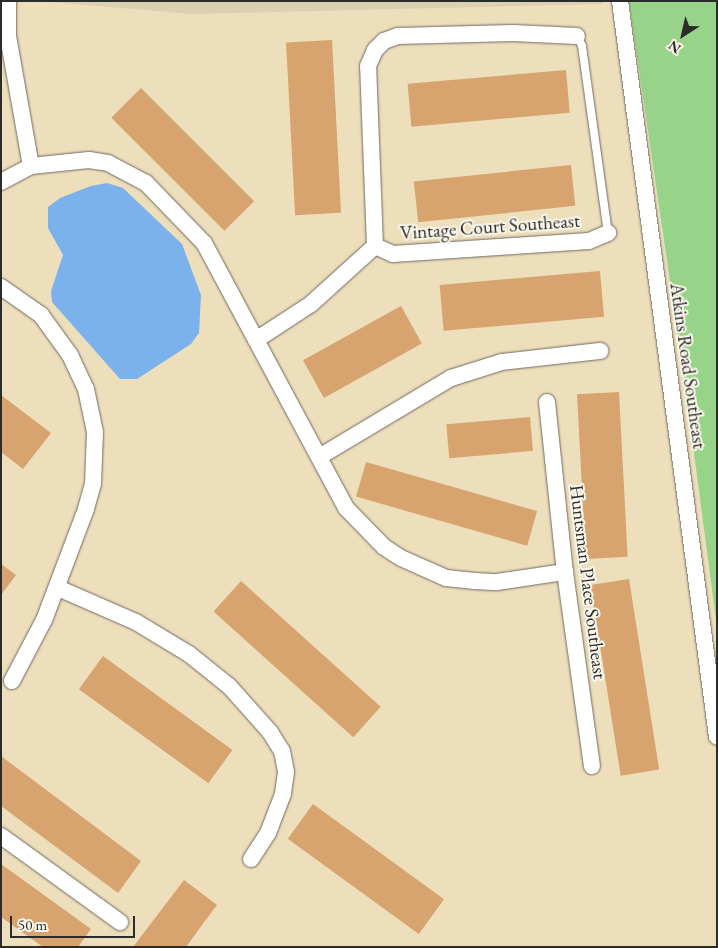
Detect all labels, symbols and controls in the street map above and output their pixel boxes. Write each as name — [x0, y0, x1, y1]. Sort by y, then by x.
north arrow — [658, 10, 708, 60]
text: N — [665, 37, 684, 58]
street label: Vintage Court Southeast — [399, 209, 581, 245]
street label: Atkins Road Southeast — [665, 282, 711, 450]
street label: Huntsman Place Southeast — [565, 483, 611, 681]
scale bar — [12, 906, 138, 938]
text: 50 m — [18, 915, 47, 934]

